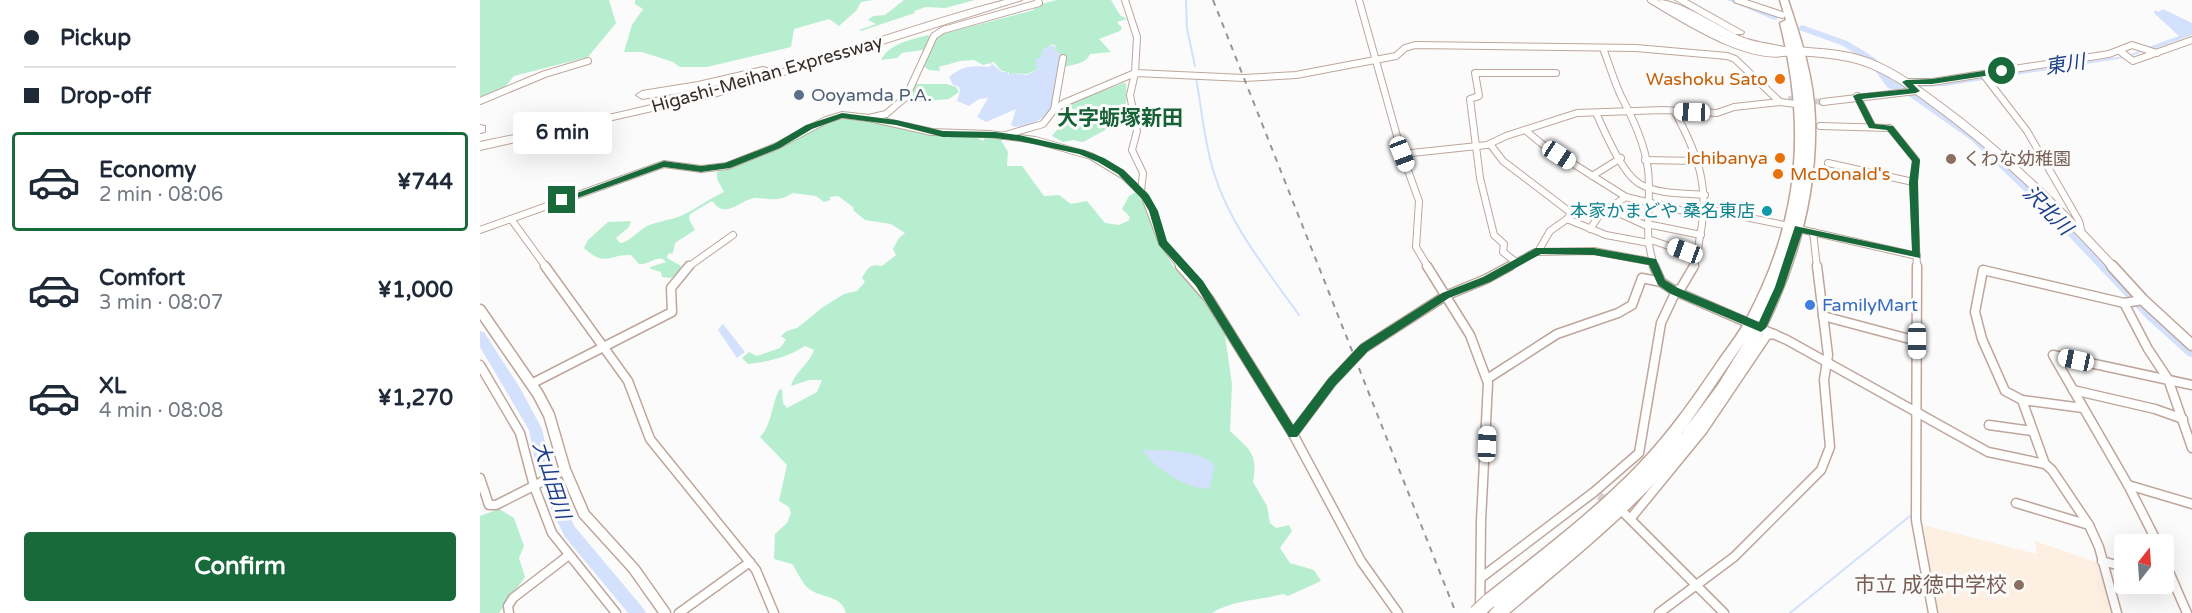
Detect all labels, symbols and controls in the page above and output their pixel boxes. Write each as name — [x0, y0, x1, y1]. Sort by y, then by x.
text: Pickup — [60, 25, 131, 51]
street label: Higashi-Meihan Expressway — [649, 30, 886, 118]
water label: 東川 — [2044, 50, 2089, 80]
route start — [1988, 57, 2015, 84]
place label: Washoku Sato — [1646, 68, 1768, 90]
marker: Washoku Sato — [1773, 72, 1787, 86]
text: Drop-off — [60, 83, 151, 109]
place label: Ooyamda P.A. — [811, 84, 932, 106]
marker: Ooyamda P.A. — [792, 88, 806, 102]
car — [1674, 102, 1710, 122]
district label: 大字蛎塚新田 — [1057, 106, 1183, 131]
callout: 6 min — [512, 113, 612, 155]
text: 6 min — [536, 121, 589, 145]
car — [1387, 134, 1417, 174]
car — [1539, 138, 1579, 172]
place label: Ichibanya — [1686, 147, 1768, 169]
place label: くわな幼稚園 — [1963, 148, 2071, 170]
marker: Ichibanya — [1773, 151, 1787, 165]
marker: くわな幼稚園 — [1944, 152, 1958, 166]
icon: car — [27, 155, 81, 209]
text: Economy — [99, 157, 196, 183]
place label: McDonald's — [1790, 163, 1890, 185]
marker: McDonald's — [1771, 167, 1785, 181]
text: ¥744 — [397, 169, 453, 195]
water label: 沢北川 — [2018, 181, 2078, 242]
text: 2 min · 08:06 — [99, 183, 223, 207]
route end — [548, 186, 575, 213]
place label: 本家かまどや 桑名東店 — [1570, 200, 1755, 222]
marker: 本家かまどや 桑名東店 — [1760, 204, 1774, 218]
car — [1665, 236, 1705, 266]
icon: car — [27, 263, 81, 317]
text: Comfort — [99, 265, 185, 291]
text: ¥1,000 — [378, 277, 453, 303]
text: 3 min · 08:07 — [99, 291, 223, 315]
place label: FamilyMart — [1822, 294, 1918, 316]
marker: FamilyMart — [1803, 298, 1817, 312]
car — [1908, 323, 1926, 359]
car — [2057, 347, 2095, 373]
icon: car — [27, 371, 81, 425]
text: XL — [99, 373, 126, 399]
text: ¥1,270 — [378, 385, 453, 411]
text: 4 min · 08:08 — [99, 399, 223, 423]
car — [1477, 426, 1497, 462]
water label: 大山田川 — [527, 439, 575, 524]
button: Confirm — [24, 532, 456, 601]
north arrow — [2114, 534, 2174, 594]
map controls — [2114, 534, 2174, 594]
place label: 市立 成徳中学校 — [1855, 573, 2007, 598]
marker: 市立 成徳中学校 — [2012, 578, 2026, 592]

